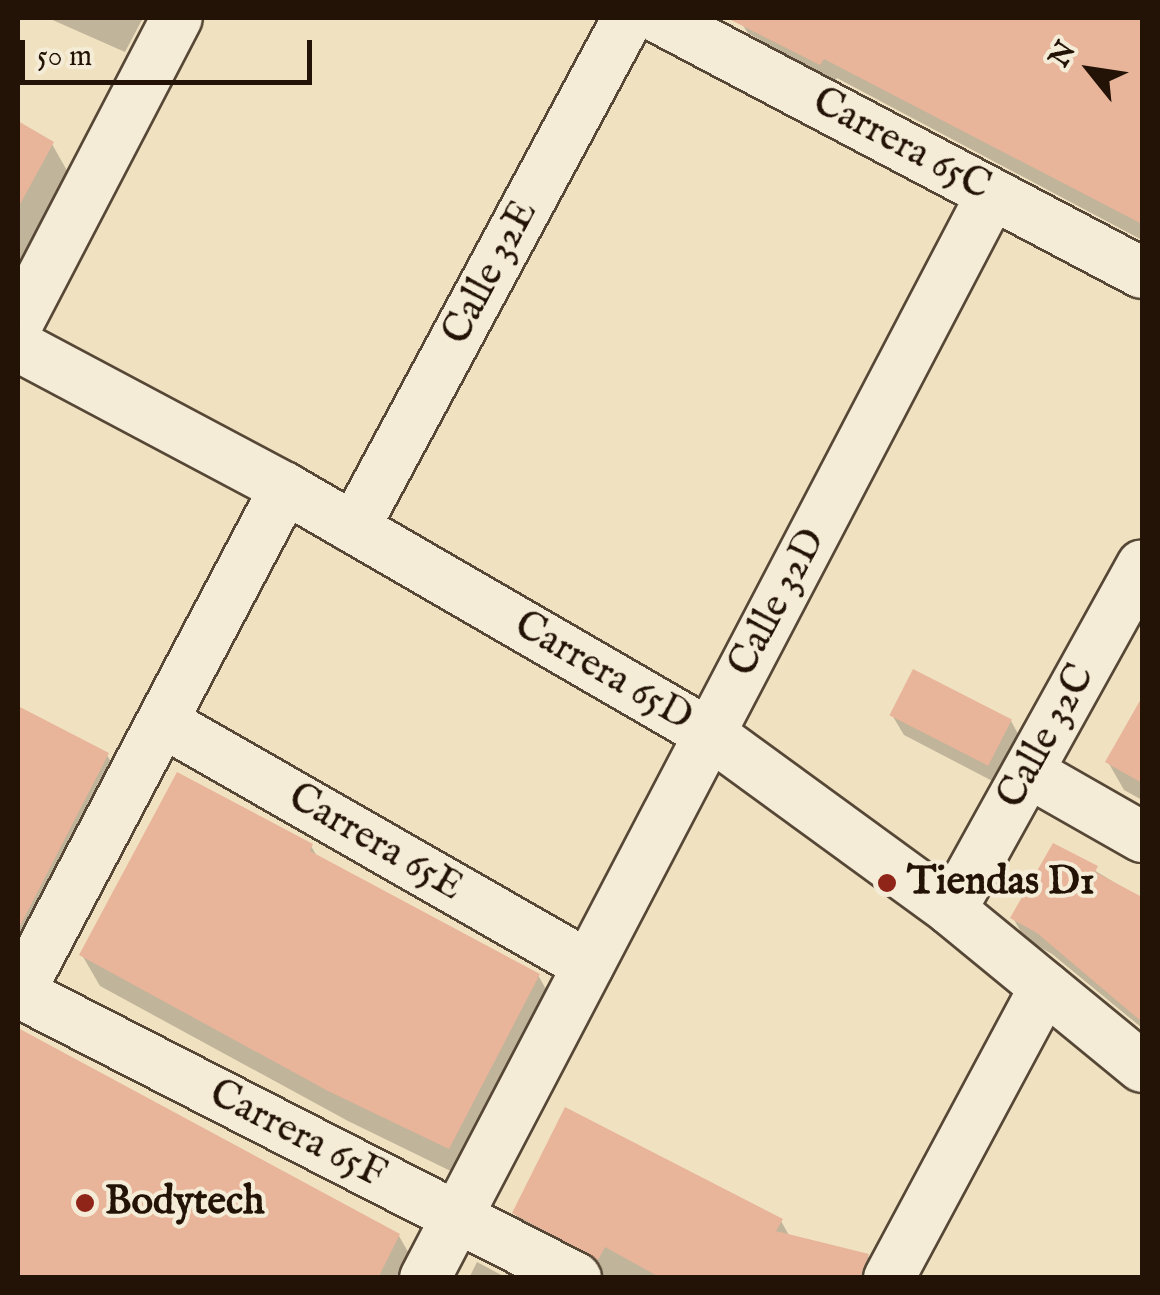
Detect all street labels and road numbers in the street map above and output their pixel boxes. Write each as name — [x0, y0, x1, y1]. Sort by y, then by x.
street label: Carrera 65C — [804, 78, 998, 212]
street label: Calle 32E — [433, 193, 549, 353]
street label: Calle 32D — [719, 521, 837, 685]
street label: Carrera 65D — [505, 602, 701, 742]
street label: Calle 32C — [988, 657, 1106, 817]
street label: Carrera 65E — [279, 774, 471, 912]
street label: Carrera 65F — [201, 1070, 393, 1200]

